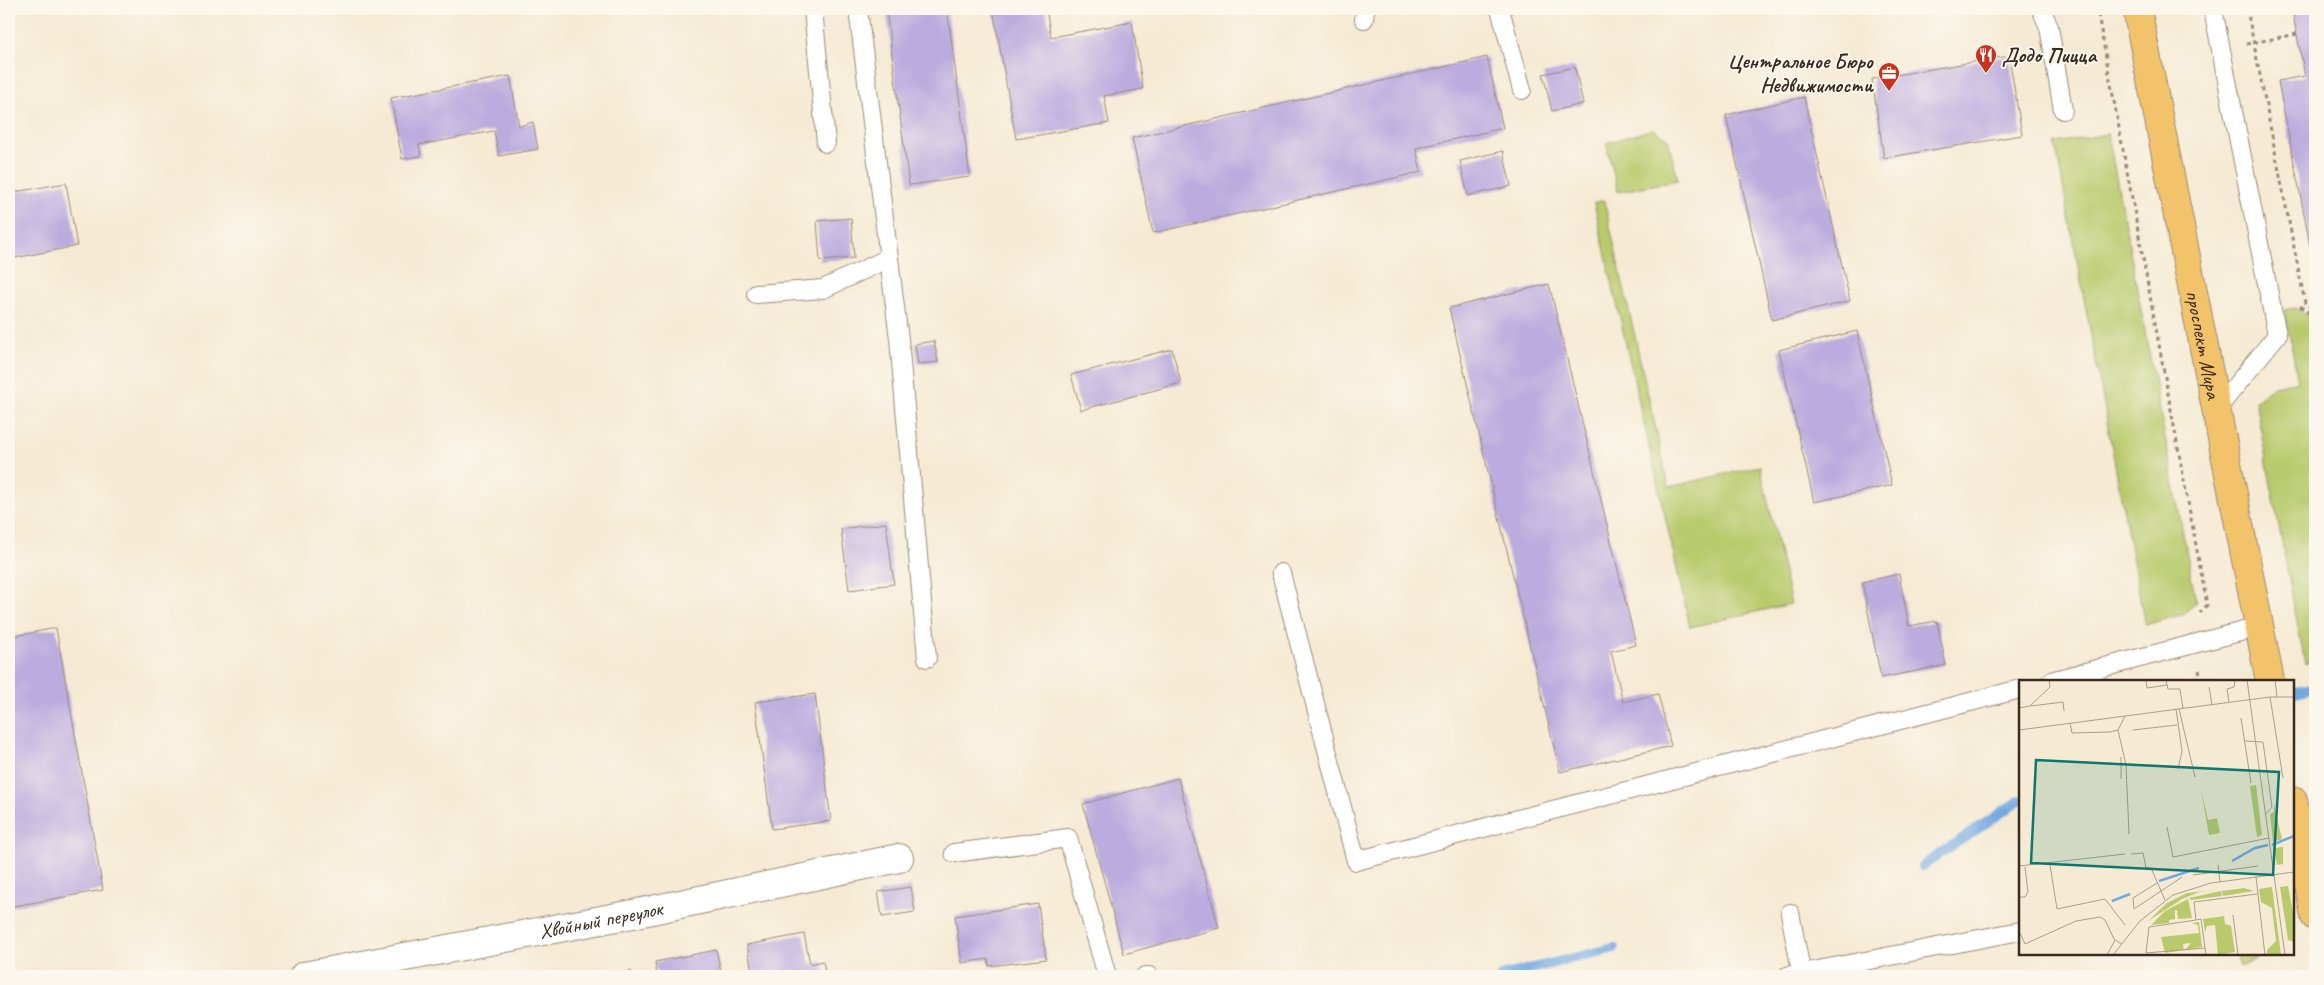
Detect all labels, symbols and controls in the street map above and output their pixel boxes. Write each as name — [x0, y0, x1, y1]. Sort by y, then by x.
place label: Додо Пицца — [2002, 42, 2098, 68]
restaurant icon: Додо Пицца — [1974, 43, 1998, 74]
place label: Центральное Бюро Недвижимости — [1727, 48, 1875, 98]
office icon: Центральное Бюро Недвижимости — [1877, 61, 1901, 92]
street label: проспект Мира — [2180, 288, 2227, 403]
inset map — [2019, 680, 2294, 955]
street label: Хвойный переулок — [537, 895, 667, 944]

